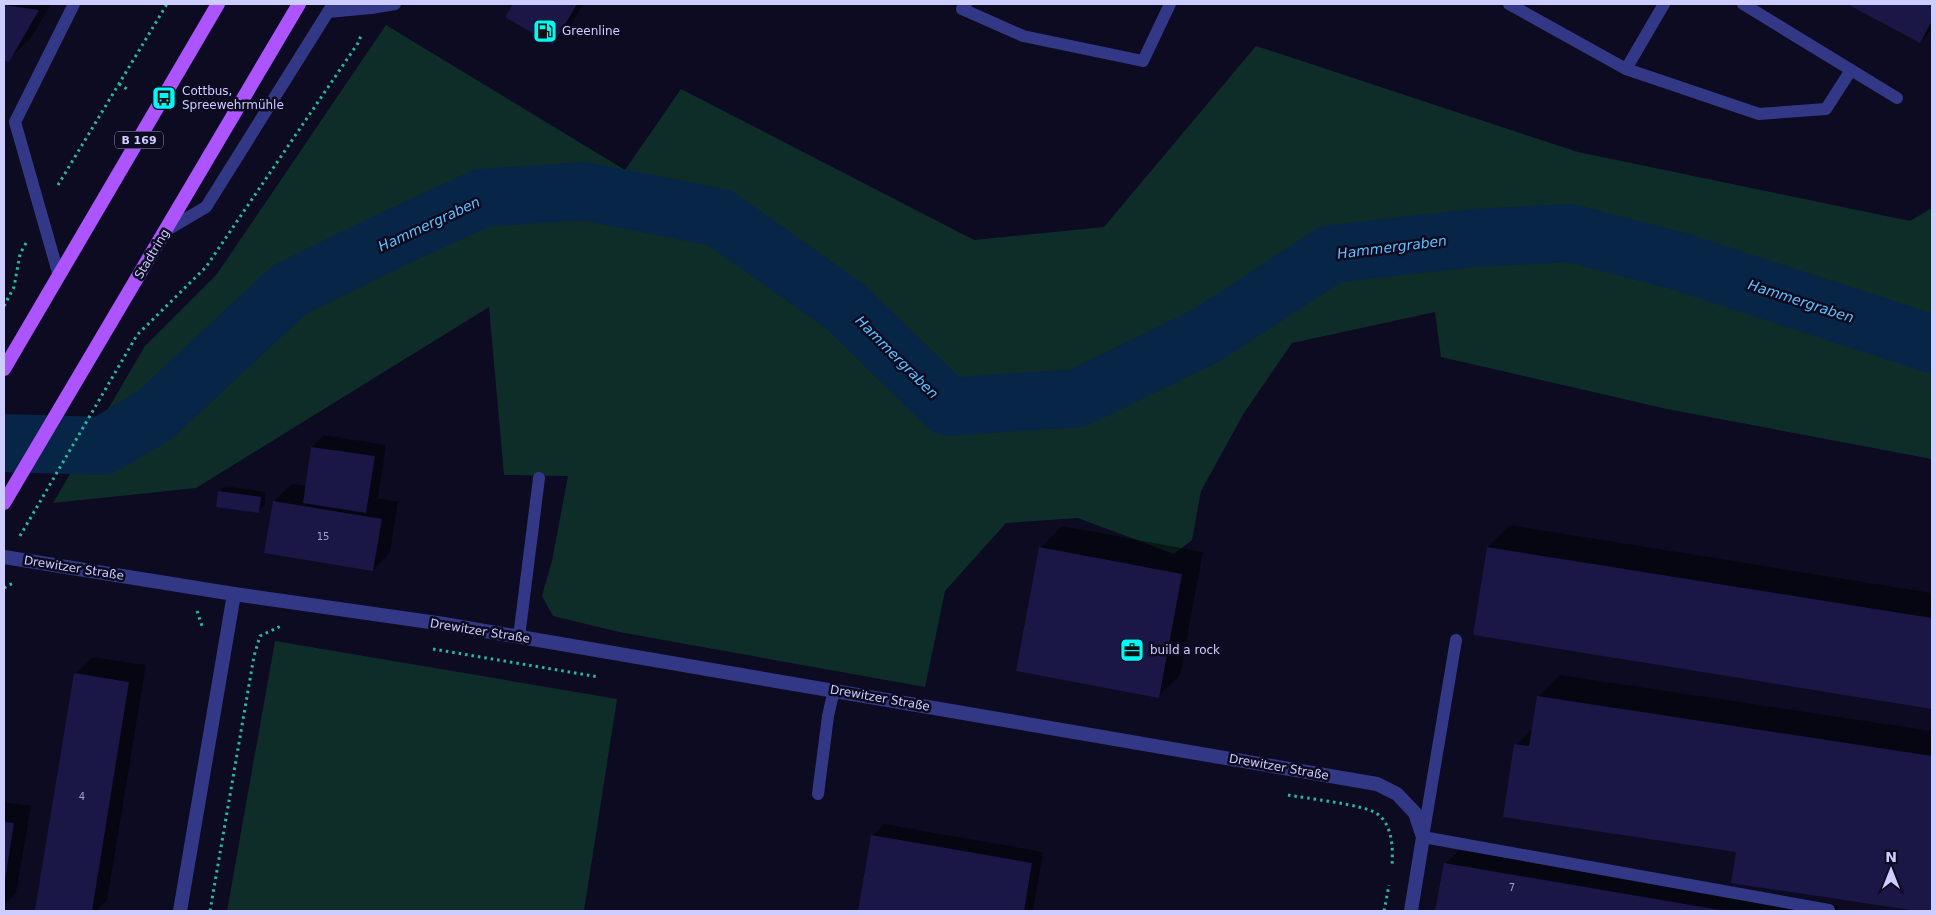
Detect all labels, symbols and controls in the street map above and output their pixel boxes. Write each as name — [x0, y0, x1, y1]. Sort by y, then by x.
fuel station icon: Greenline — [532, 18, 558, 44]
place label: Greenline — [562, 24, 620, 38]
place label: Cottbus, Spreewehrmühle — [182, 84, 284, 112]
bus stop icon: Cottbus, Spreewehrmühle — [151, 85, 177, 111]
road number: B 169 — [115, 132, 163, 148]
water label: Hammergraben — [376, 193, 482, 255]
street label: Stadtring — [132, 227, 172, 281]
water label: Hammergraben — [1336, 232, 1448, 262]
water label: Hammergraben — [1746, 276, 1856, 326]
water label: Hammergraben — [852, 312, 942, 402]
house number: 15 — [317, 531, 329, 542]
street label: Drewitzer Straße — [23, 553, 125, 583]
street label: Drewitzer Straße — [429, 616, 531, 646]
office icon: build a rock — [1119, 637, 1145, 663]
place label: build a rock — [1150, 643, 1220, 657]
street label: Drewitzer Straße — [829, 682, 931, 714]
street label: Drewitzer Straße — [1228, 751, 1330, 783]
house number: 4 — [79, 791, 85, 802]
north arrow — [1866, 845, 1916, 895]
text: N — [1885, 849, 1897, 865]
house number: 7 — [1509, 882, 1515, 893]

